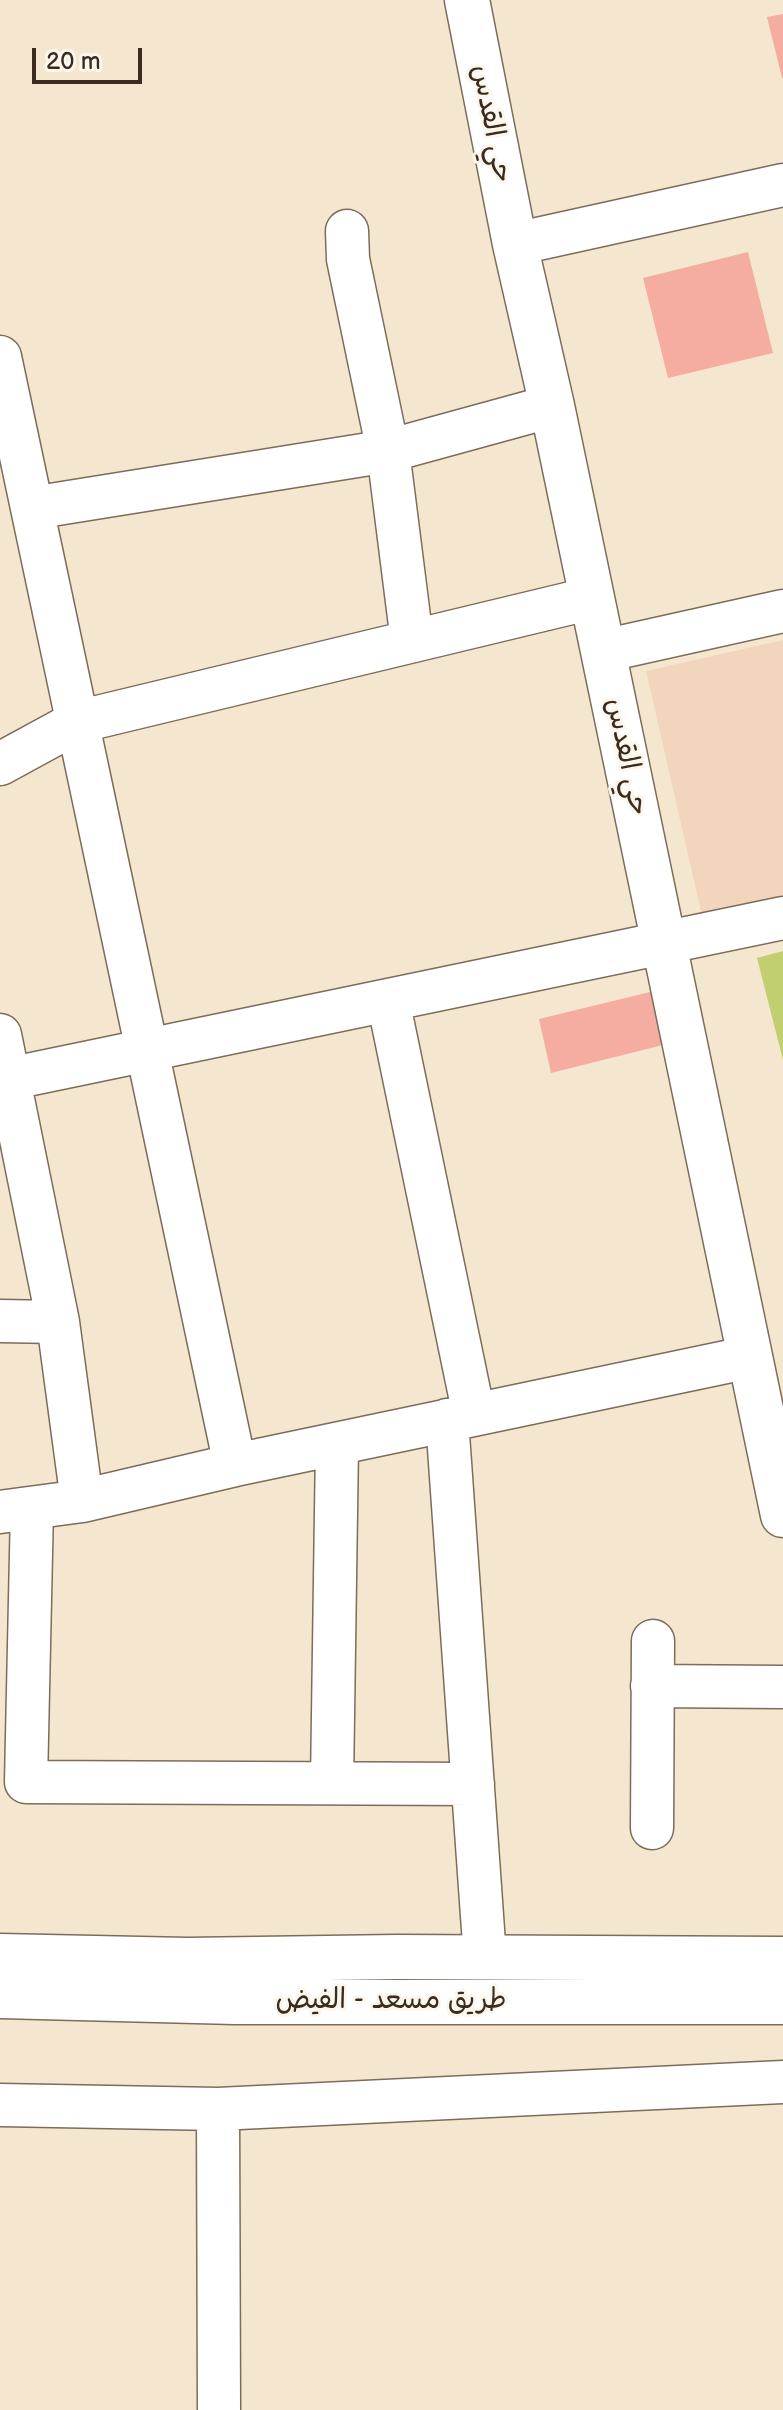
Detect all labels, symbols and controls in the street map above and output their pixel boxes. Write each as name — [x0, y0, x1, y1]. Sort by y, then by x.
scale bar — [36, 32, 146, 82]
text: 20 m — [46, 47, 101, 76]
street label: حي القدس — [463, 62, 519, 186]
street label: حي القدس — [597, 695, 655, 819]
street label: طريق مسعد - الفيض — [276, 1984, 506, 2018]

